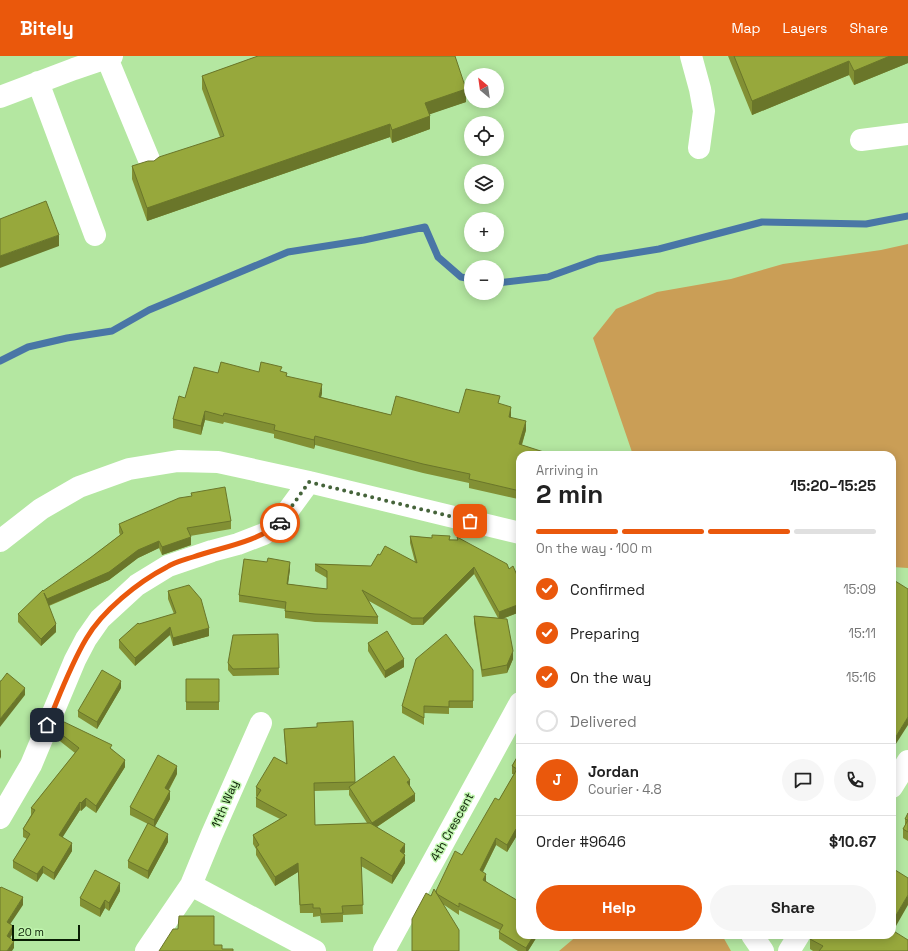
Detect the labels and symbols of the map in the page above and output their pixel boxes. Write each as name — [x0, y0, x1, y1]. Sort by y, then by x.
north arrow — [464, 68, 504, 108]
courier — [260, 503, 300, 543]
pin — [453, 504, 487, 538]
pin — [30, 708, 64, 742]
street label: 11th Way — [208, 778, 242, 830]
street label: 4th Crescent — [427, 790, 477, 864]
scale bar — [12, 923, 80, 942]

